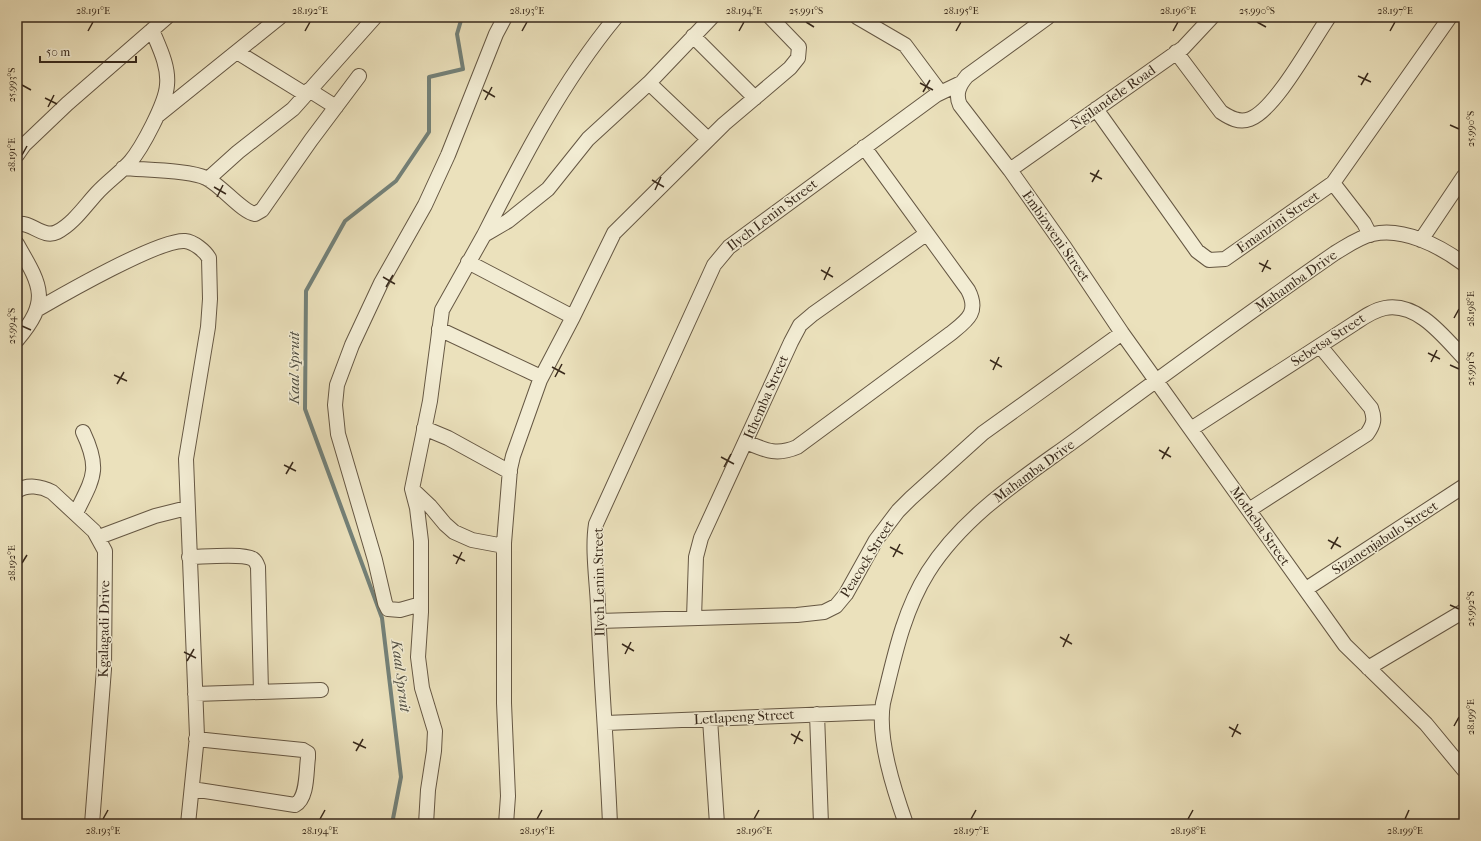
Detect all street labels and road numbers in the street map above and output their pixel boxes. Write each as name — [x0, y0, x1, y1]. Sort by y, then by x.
street label: Ngilandele Road — [1067, 61, 1159, 133]
street label: Ilych Lenin Street — [723, 175, 821, 255]
street label: Embizweni Street — [1018, 187, 1094, 285]
street label: Emanzini Street — [1233, 187, 1323, 257]
street label: Mahamba Drive — [1252, 246, 1340, 316]
street label: Sebetsa Street — [1288, 310, 1368, 370]
street label: Ithemba Street — [740, 352, 792, 442]
street label: Mahamba Drive — [990, 436, 1078, 506]
street label: Motheba Street — [1226, 483, 1294, 569]
street label: Sizanenjabulo Street — [1329, 497, 1441, 579]
street label: Peacock Street — [836, 517, 898, 601]
street label: Ilych Lenin Street — [590, 527, 608, 637]
street label: Kgalagadi Drive — [95, 580, 113, 678]
street label: Letlapeng Street — [693, 706, 795, 728]

